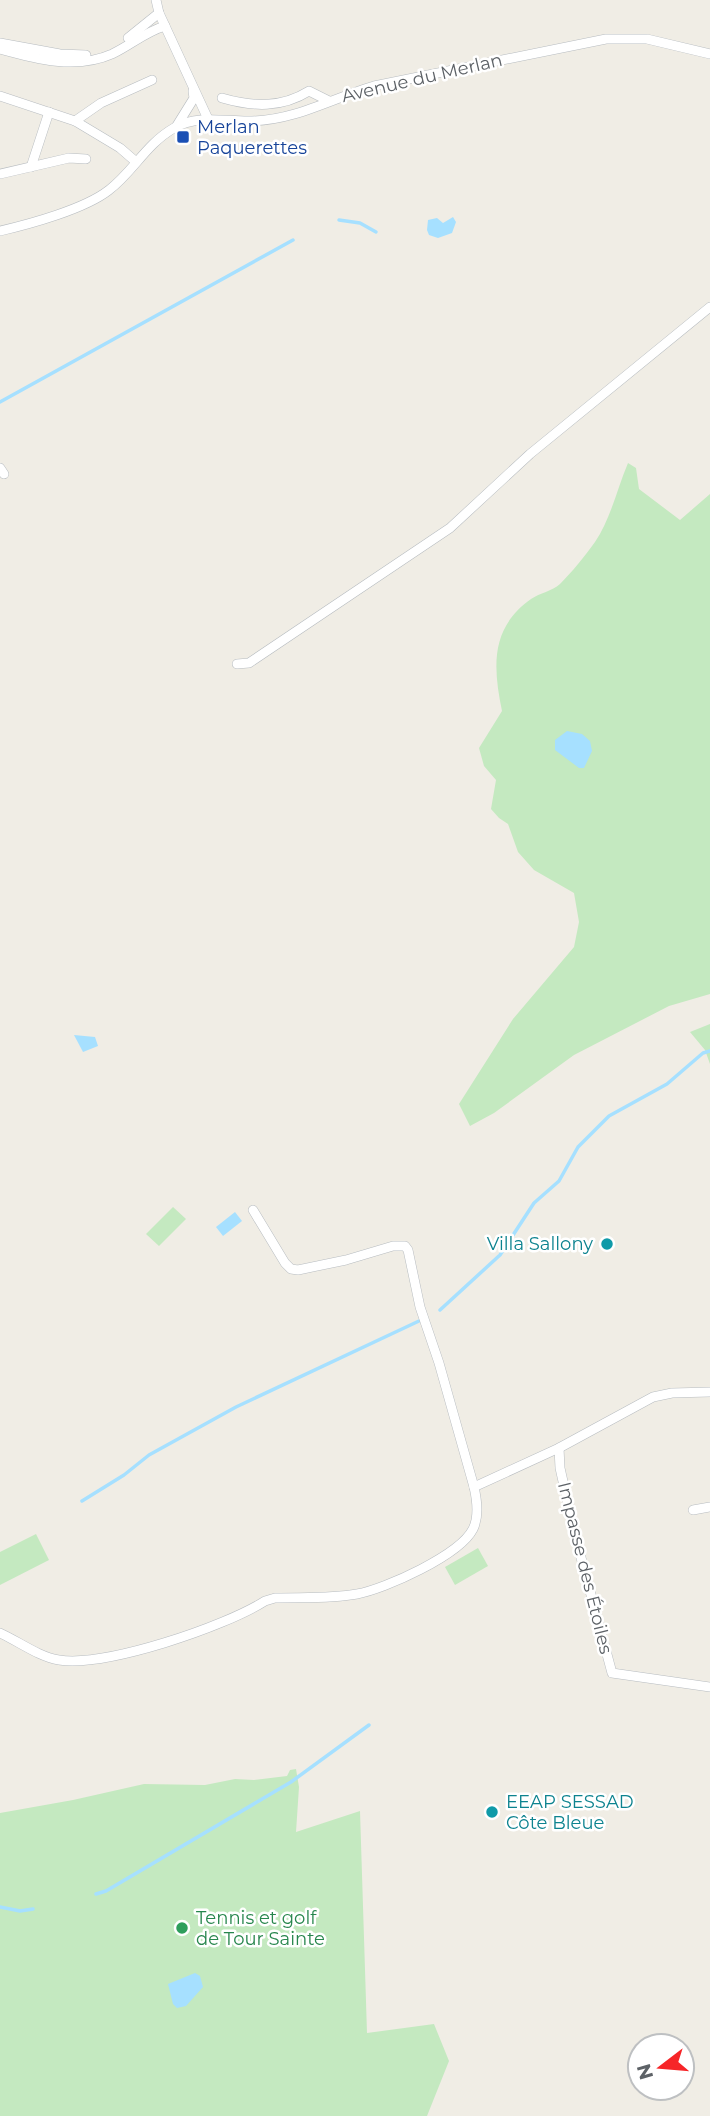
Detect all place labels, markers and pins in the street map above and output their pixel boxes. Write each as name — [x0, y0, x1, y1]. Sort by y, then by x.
place label: Merlan Paquerettes — [197, 116, 307, 159]
marker: Merlan Paquerettes — [175, 129, 191, 145]
place label: Villa Sallony — [487, 1233, 593, 1255]
marker: Villa Sallony — [599, 1236, 615, 1252]
place label: EEAP SESSAD Côte Bleue — [506, 1791, 634, 1834]
marker: EEAP SESSAD Côte Bleue — [484, 1804, 500, 1820]
place label: Tennis et golf de Tour Sainte — [196, 1907, 325, 1950]
marker: Tennis et golf de Tour Sainte — [174, 1920, 190, 1936]

